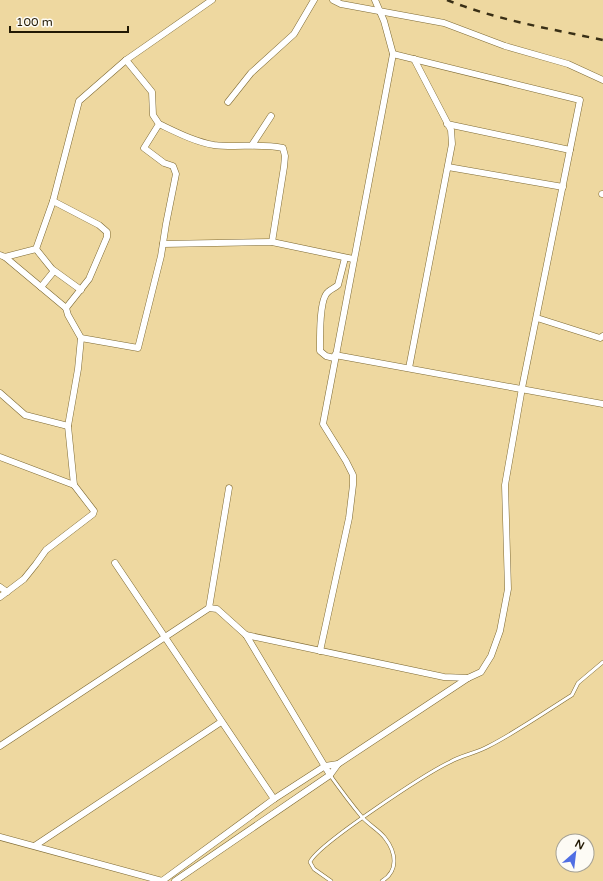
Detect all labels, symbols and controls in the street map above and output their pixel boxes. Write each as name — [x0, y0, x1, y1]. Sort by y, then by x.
scale bar — [10, 8, 128, 34]
text: 100 m — [16, 15, 53, 29]
north arrow — [555, 833, 595, 873]
text: N — [573, 837, 586, 852]

